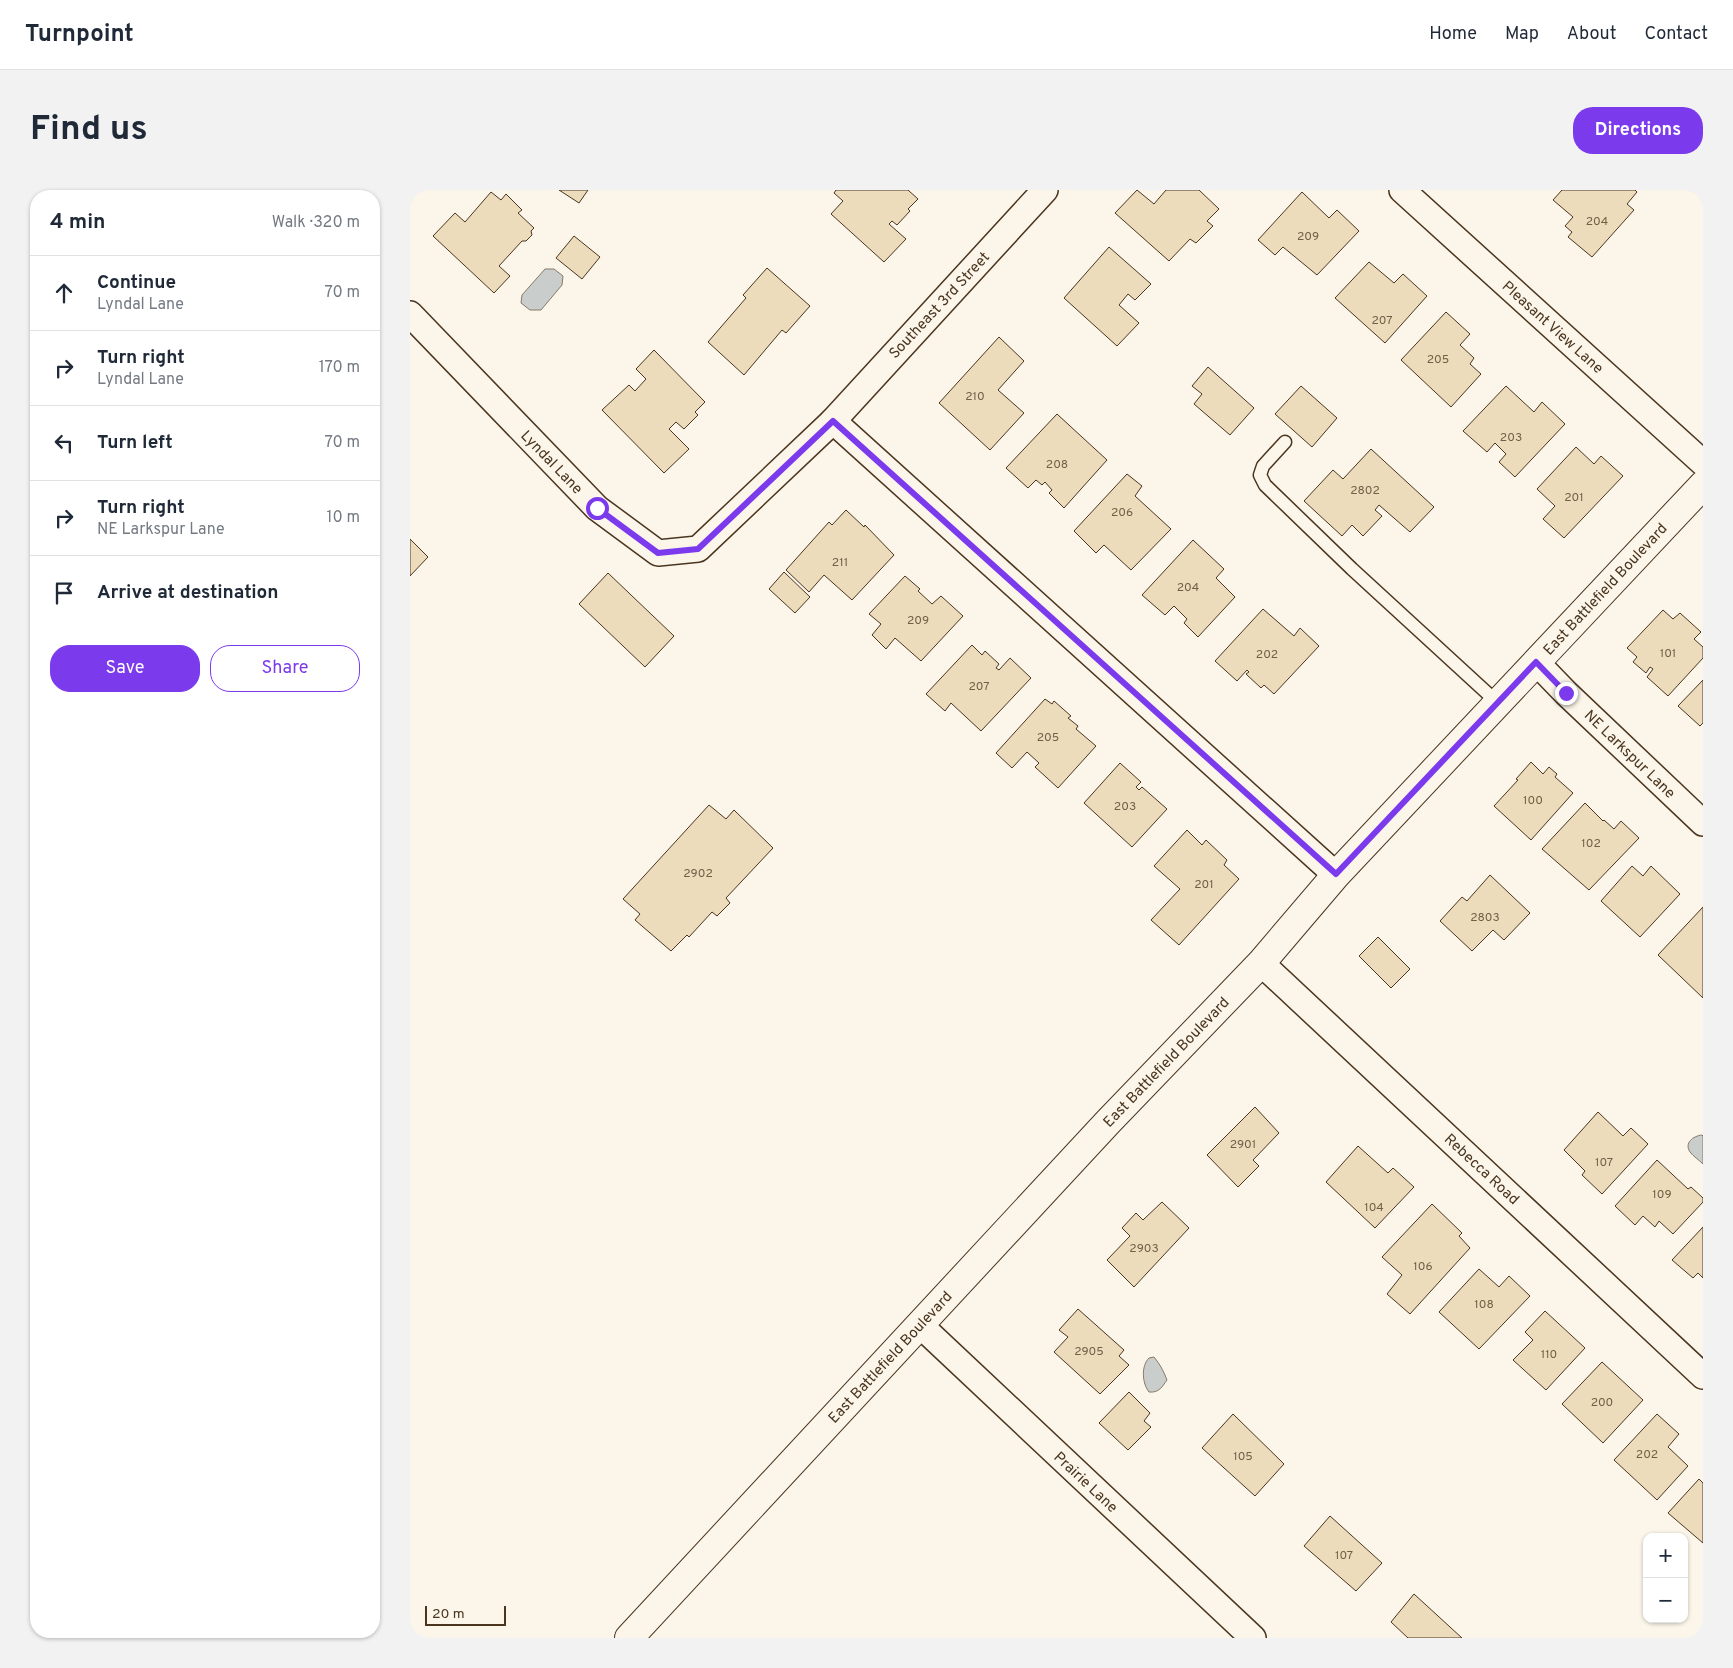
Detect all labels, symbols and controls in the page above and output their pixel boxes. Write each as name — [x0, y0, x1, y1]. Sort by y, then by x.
text: Turnpoint — [25, 20, 134, 50]
text: Home — [1429, 23, 1477, 46]
text: Map — [1505, 23, 1539, 46]
text: About — [1567, 23, 1616, 46]
text: Contact — [1644, 23, 1708, 46]
button: Directions — [1573, 107, 1703, 154]
text: Find us — [30, 108, 148, 152]
text: 4 min — [50, 209, 106, 236]
text: Walk · 320 m — [272, 213, 360, 233]
house number: 204 — [1586, 214, 1608, 230]
house number: 209 — [1297, 229, 1319, 245]
street label: Southeast 3rd Street — [886, 249, 995, 363]
text: Continue — [97, 271, 176, 295]
street label: Pleasant View Lane — [1497, 278, 1607, 379]
icon: ahead — [50, 279, 78, 307]
text: 70 m — [325, 283, 360, 303]
text: Lyndal Lane — [97, 295, 184, 315]
house number: 207 — [1372, 313, 1392, 329]
text: Turn right — [97, 346, 185, 370]
house number: 205 — [1427, 352, 1449, 368]
icon: right — [50, 354, 78, 382]
text: 170 m — [319, 358, 360, 378]
text: Lyndal Lane — [97, 370, 184, 390]
house number: 210 — [965, 389, 985, 405]
street label: Lyndal Lane — [516, 427, 586, 499]
icon: left — [50, 429, 78, 457]
house number: 203 — [1500, 430, 1522, 446]
text: Turn left — [97, 431, 173, 455]
text: 70 m — [325, 433, 360, 453]
house number: 208 — [1046, 457, 1068, 473]
house number: 2802 — [1350, 483, 1380, 499]
house number: 201 — [1564, 490, 1584, 506]
text: Turn right — [97, 496, 185, 520]
route start — [586, 497, 609, 520]
icon: right — [50, 504, 78, 532]
house number: 206 — [1111, 505, 1133, 521]
text: 10 m — [326, 508, 360, 528]
text: NE Larkspur Lane — [97, 520, 225, 540]
street label: East Battlefield Boulevard — [1540, 520, 1672, 660]
house number: 211 — [832, 555, 848, 571]
icon: arrive — [50, 579, 78, 607]
house number: 204 — [1177, 580, 1199, 596]
text: Arrive at destination — [97, 581, 278, 605]
house number: 209 — [907, 613, 929, 629]
button: Save — [50, 645, 200, 692]
button: Share — [210, 645, 360, 692]
house number: 101 — [1660, 646, 1676, 662]
house number: 202 — [1256, 647, 1278, 663]
house number: 207 — [969, 679, 989, 695]
route end — [1555, 682, 1578, 705]
street label: NE Larkspur Lane — [1579, 707, 1679, 803]
house number: 205 — [1037, 730, 1059, 746]
house number: 100 — [1523, 793, 1543, 809]
house number: 203 — [1114, 799, 1136, 815]
house number: 102 — [1581, 836, 1601, 852]
house number: 2902 — [683, 866, 713, 882]
house number: 201 — [1194, 877, 1214, 893]
house number: 2803 — [1470, 910, 1500, 926]
street label: East Battlefield Boulevard — [1100, 994, 1234, 1132]
street label: Rebecca Road — [1439, 1130, 1522, 1210]
house number: 2901 — [1230, 1137, 1256, 1153]
house number: 107 — [1595, 1155, 1613, 1171]
house number: 109 — [1652, 1187, 1672, 1203]
house number: 104 — [1364, 1200, 1384, 1216]
house number: 2903 — [1129, 1241, 1159, 1257]
house number: 106 — [1413, 1259, 1433, 1275]
street label: East Battlefield Boulevard — [825, 1288, 957, 1428]
house number: 108 — [1474, 1297, 1494, 1313]
house number: 2905 — [1074, 1344, 1104, 1360]
house number: 110 — [1541, 1347, 1557, 1363]
house number: 200 — [1591, 1395, 1613, 1411]
house number: 202 — [1636, 1447, 1658, 1463]
street label: Prairie Lane — [1049, 1449, 1121, 1518]
house number: 105 — [1233, 1449, 1253, 1465]
map controls — [1643, 1533, 1688, 1623]
button: + — [1643, 1533, 1688, 1578]
house number: 107 — [1335, 1548, 1353, 1564]
button: − — [1643, 1578, 1688, 1623]
scale bar — [425, 1603, 506, 1626]
text: 20 m — [432, 1606, 465, 1623]

